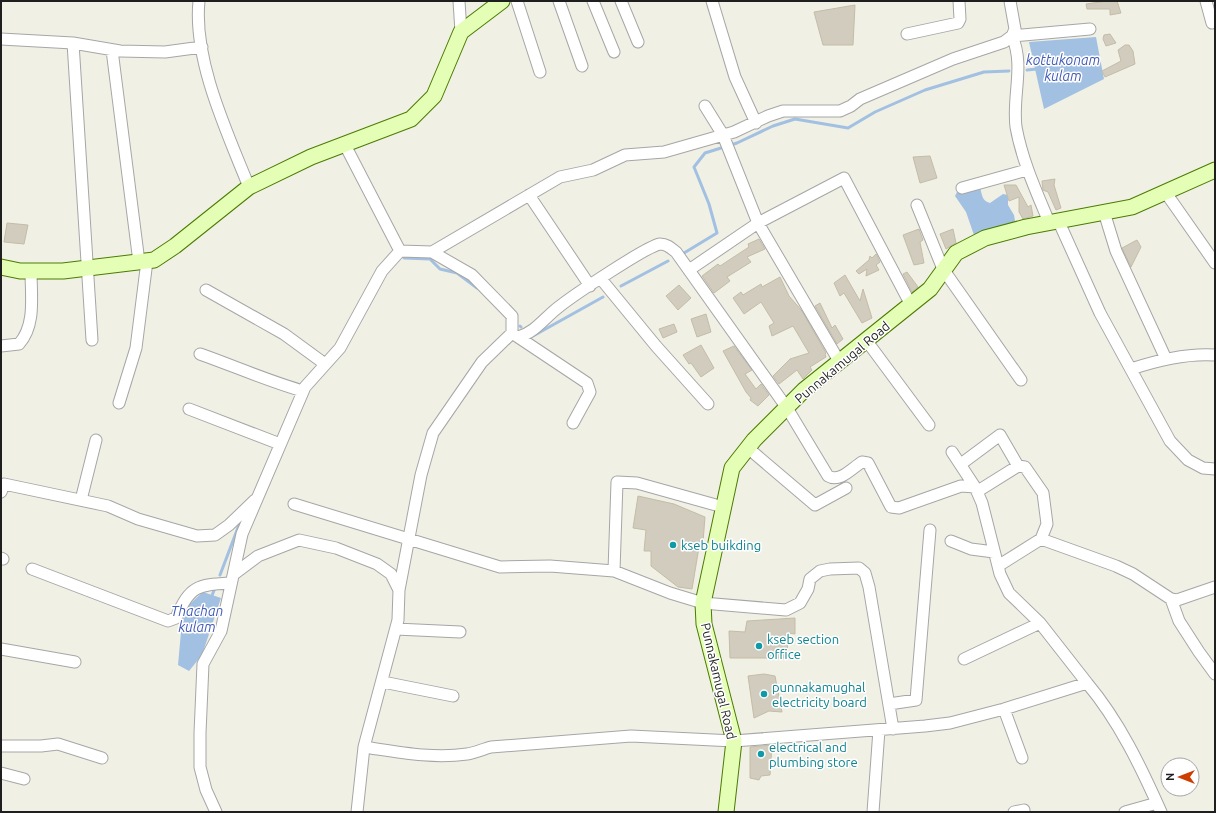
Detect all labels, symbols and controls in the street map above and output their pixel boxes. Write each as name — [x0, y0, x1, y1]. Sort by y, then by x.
water label: kottukonam kulam — [1026, 52, 1100, 84]
street label: Punnakamugal Road — [792, 318, 892, 406]
place label: kseb buikding — [681, 538, 761, 552]
marker: kseb buikding — [668, 540, 678, 550]
water label: Thachan kulam — [171, 603, 223, 635]
street label: Punnakamugal Road — [699, 621, 739, 741]
place label: kseb section office — [767, 632, 839, 661]
marker: kseb section office — [754, 641, 764, 651]
place label: punnakamughal electricity board — [772, 680, 867, 709]
marker: punnakamughal electricity board — [759, 689, 769, 699]
place label: electrical and plumbing store — [769, 740, 858, 769]
marker: electrical and plumbing store — [756, 749, 766, 759]
north arrow — [1160, 757, 1200, 797]
text: N — [1164, 773, 1176, 781]

